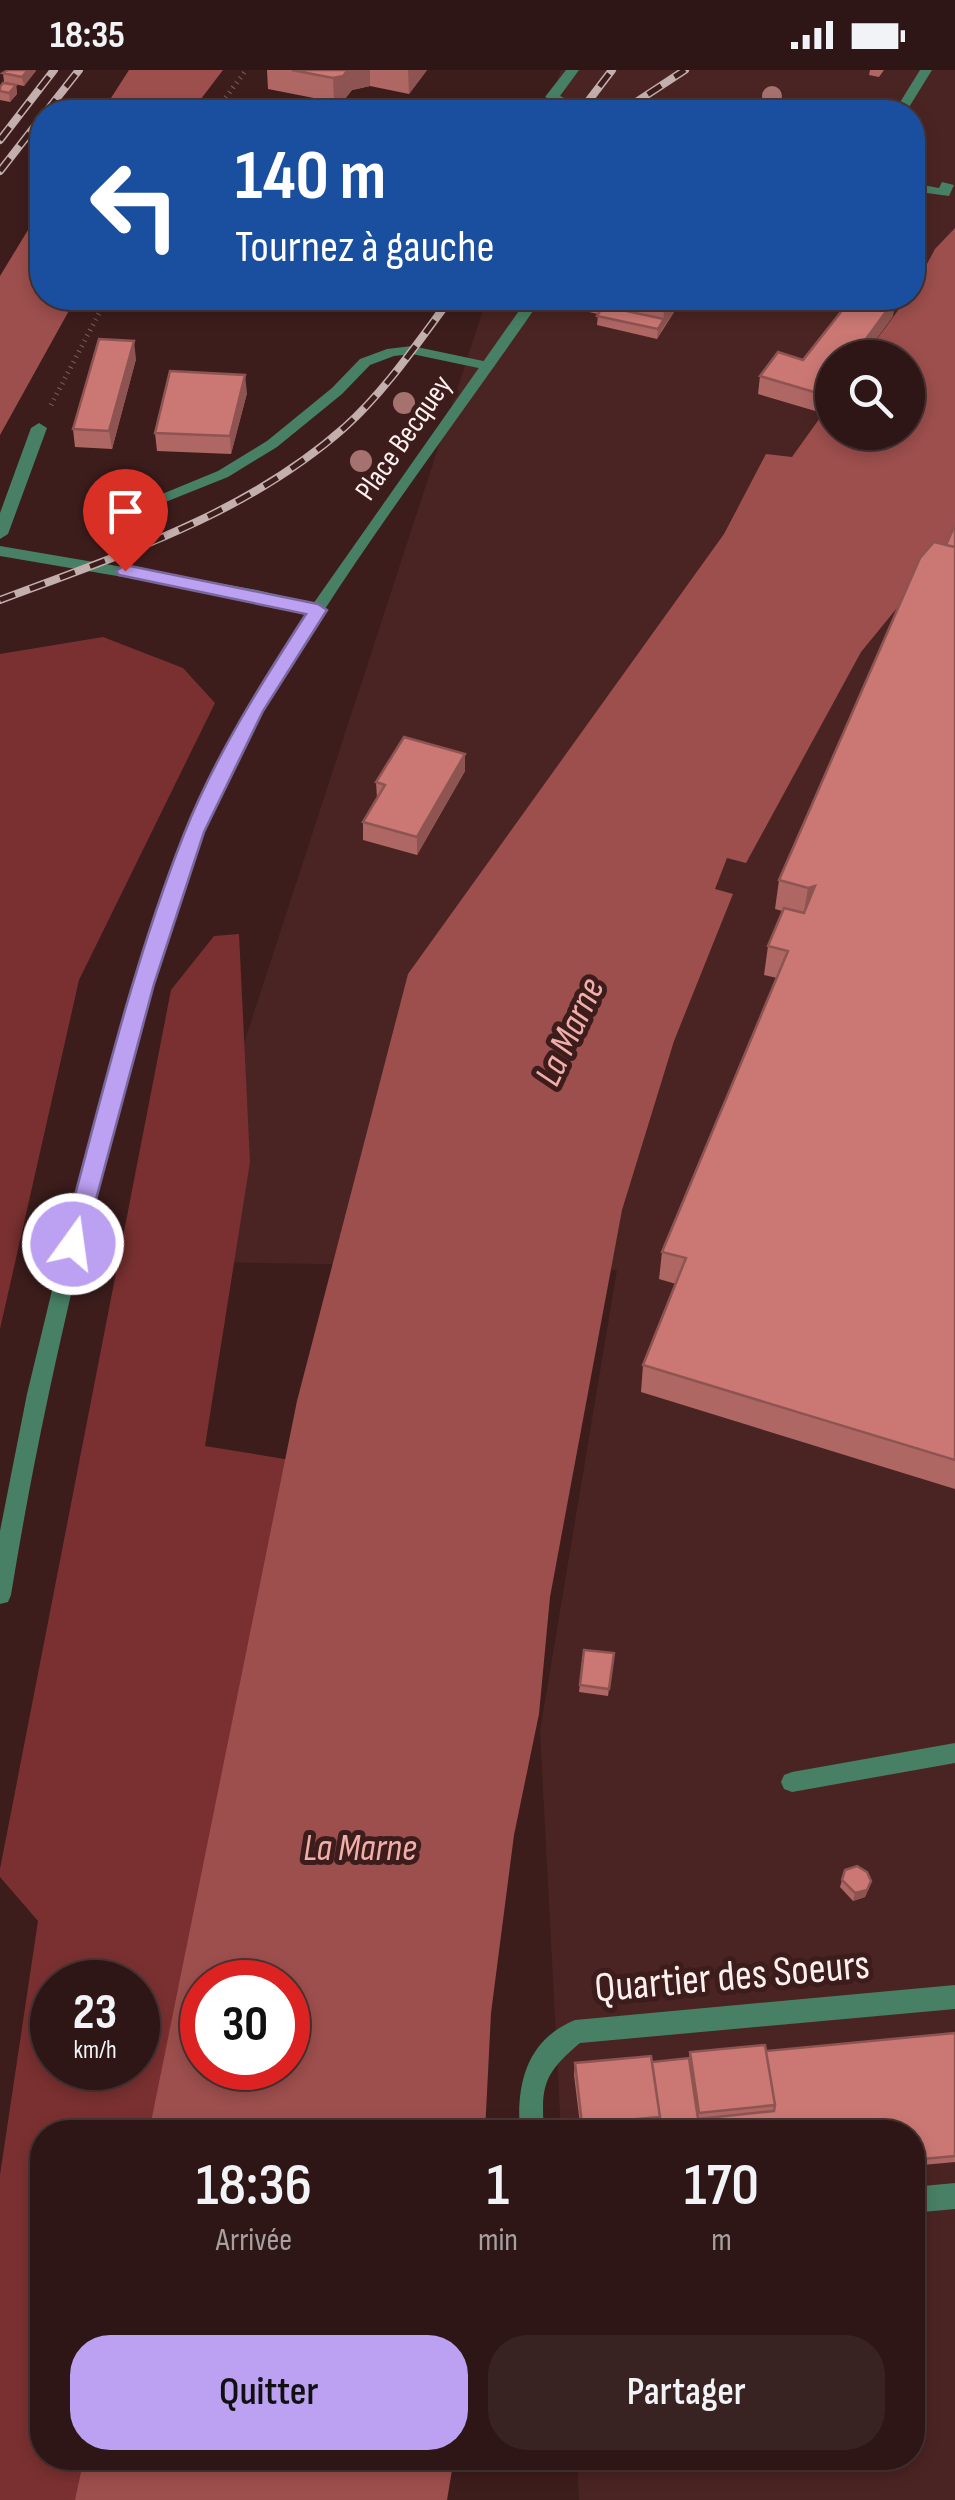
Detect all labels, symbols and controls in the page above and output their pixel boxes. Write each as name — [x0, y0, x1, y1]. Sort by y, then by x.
text: 18:35 — [50, 13, 125, 58]
text: 140 m — [235, 135, 386, 219]
icon: left — [70, 140, 200, 270]
text: Tournez à gauche — [235, 220, 495, 275]
map controls — [815, 340, 925, 450]
button: search — [815, 340, 925, 450]
street label: Place Becquey — [348, 368, 460, 507]
pin — [83, 469, 168, 572]
icon: arrive — [98, 484, 153, 539]
water label: La Marne — [526, 971, 614, 1093]
position arrow — [21, 1192, 125, 1296]
water label: La Marne — [303, 1826, 417, 1871]
street label: Quartier des Soeurs — [592, 1940, 872, 2014]
speed limit sign: 30 — [180, 1960, 310, 2090]
text: 23 — [73, 1983, 117, 2043]
text: km/h — [73, 2035, 117, 2066]
text: 18:36 — [196, 2150, 312, 2222]
text: 1 — [487, 2150, 509, 2222]
text: 170 — [684, 2150, 759, 2222]
text: Arrivée — [216, 2221, 292, 2260]
text: min — [478, 2221, 518, 2260]
text: m — [711, 2221, 732, 2260]
button: Quitter — [70, 2335, 468, 2450]
button: Partager — [488, 2335, 885, 2450]

